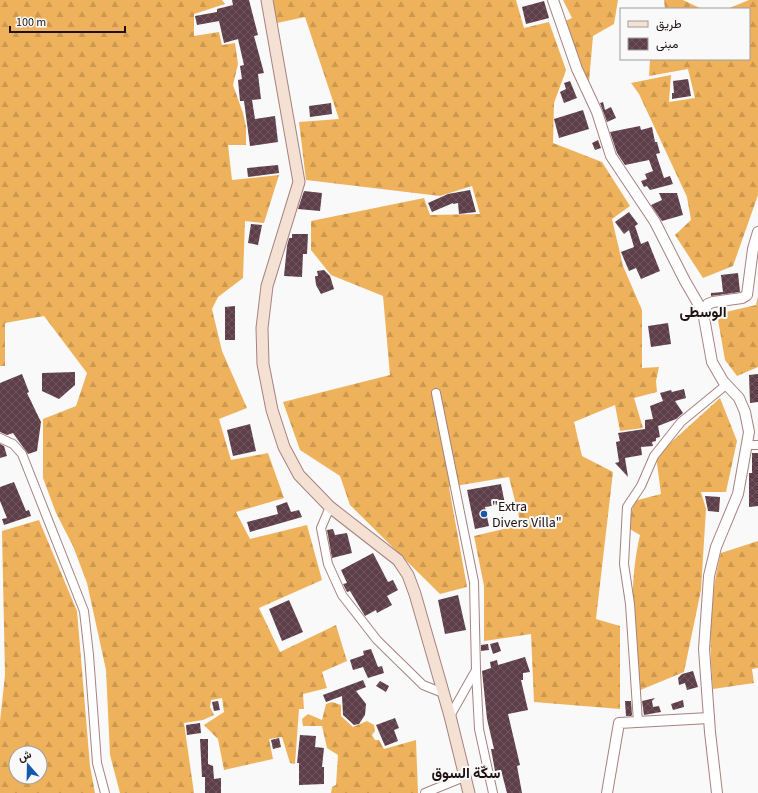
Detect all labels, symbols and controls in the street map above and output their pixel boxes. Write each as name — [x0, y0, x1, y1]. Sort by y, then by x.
scale bar — [10, 8, 125, 34]
legend — [620, 8, 750, 60]
text: 100 m — [16, 14, 46, 31]
text: طريق — [656, 16, 682, 33]
text: مبنى — [656, 36, 678, 53]
district label: الوسطى — [679, 302, 727, 323]
place label: "Extra Divers Villa" — [492, 497, 562, 533]
marker: "Extra Divers Villa" — [479, 509, 489, 519]
north arrow — [8, 745, 48, 785]
text: ش — [16, 747, 34, 765]
district label: سكّة السوق — [431, 763, 501, 784]

